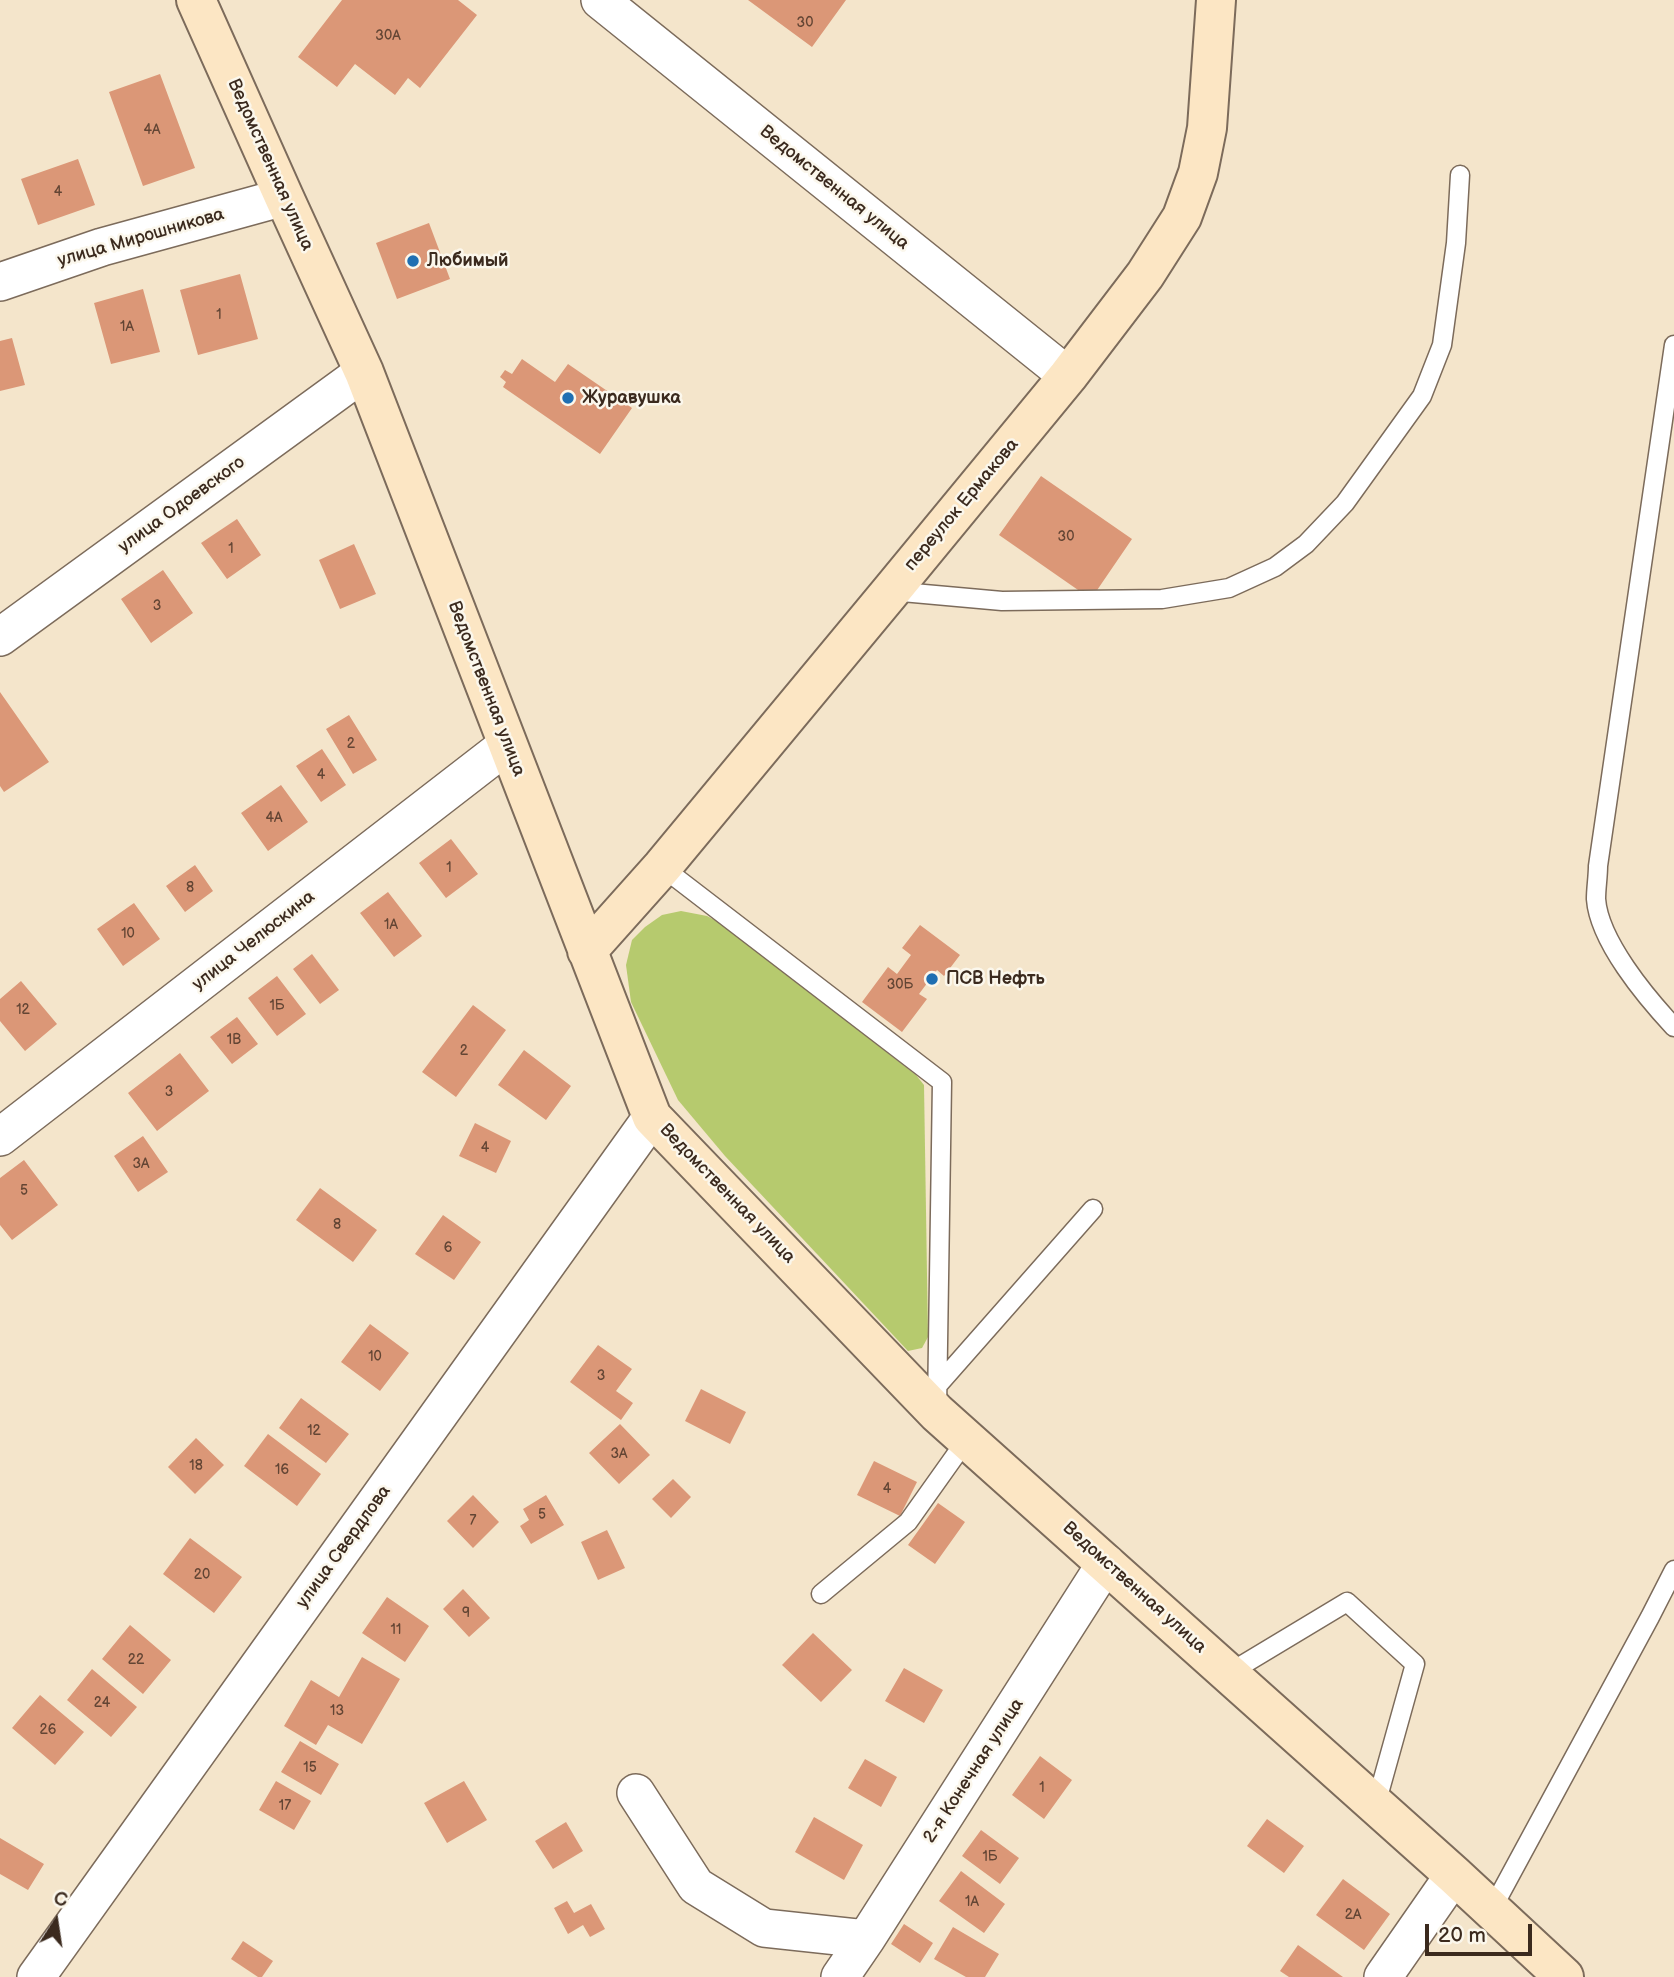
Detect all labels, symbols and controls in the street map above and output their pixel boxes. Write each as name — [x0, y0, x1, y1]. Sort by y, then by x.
house number: 30 — [797, 15, 813, 31]
house number: 30А — [375, 28, 401, 44]
street label: Ведомственная улица — [222, 76, 318, 254]
street label: Ведомственная улица — [755, 121, 913, 255]
house number: 4А — [143, 122, 161, 138]
house number: 4 — [54, 184, 62, 200]
street label: улица Мирошникова — [55, 204, 227, 272]
place label: Любимый — [427, 250, 508, 272]
marker: Любимый — [405, 253, 421, 269]
house number: 1 — [216, 307, 222, 323]
house number: 1А — [120, 319, 134, 335]
place label: Журавушка — [582, 387, 681, 409]
marker: Журавушка — [560, 390, 576, 406]
street label: переулок Ермакова — [900, 434, 1024, 576]
street label: улица Одоевского — [115, 452, 249, 558]
house number: 30 — [1058, 529, 1074, 545]
house number: 1 — [228, 541, 234, 557]
house number: 3 — [153, 598, 161, 614]
street label: Ведомственная улица — [443, 598, 529, 780]
house number: 2 — [347, 736, 355, 752]
house number: 4 — [317, 767, 325, 783]
house number: 4А — [265, 810, 283, 826]
house number: 1 — [446, 860, 452, 876]
house number: 8 — [186, 880, 194, 896]
street label: улица Челюскина — [188, 886, 320, 996]
house number: 1А — [384, 917, 398, 933]
house number: 10 — [121, 926, 135, 942]
place label: ПСВ Нефть — [946, 968, 1045, 990]
marker: ПСВ Нефть — [924, 971, 940, 987]
house number: 30Б — [887, 977, 913, 993]
house number: 1Б — [269, 998, 285, 1014]
house number: 12 — [16, 1002, 30, 1018]
house number: 1В — [227, 1032, 241, 1048]
house number: 2 — [460, 1043, 468, 1059]
house number: 3 — [165, 1084, 173, 1100]
street label: Ведомственная улица — [655, 1120, 799, 1268]
house number: 4 — [481, 1140, 489, 1156]
house number: 3А — [132, 1156, 150, 1172]
house number: 5 — [20, 1183, 28, 1199]
house number: 8 — [333, 1217, 341, 1233]
house number: 6 — [444, 1240, 452, 1256]
house number: 10 — [368, 1349, 382, 1365]
house number: 3 — [597, 1368, 605, 1384]
house number: 12 — [307, 1423, 321, 1439]
house number: 3А — [610, 1446, 628, 1462]
house number: 18 — [189, 1458, 203, 1474]
house number: 16 — [275, 1462, 289, 1478]
street label: улица Свердлова — [292, 1481, 396, 1613]
house number: 4 — [883, 1481, 891, 1497]
house number: 5 — [538, 1507, 546, 1523]
house number: 7 — [470, 1513, 476, 1529]
street label: Ведомственная улица — [1058, 1518, 1210, 1658]
house number: 20 — [194, 1567, 210, 1583]
house number: 9 — [462, 1605, 470, 1621]
house number: 11 — [391, 1622, 401, 1638]
house number: 22 — [128, 1652, 144, 1668]
house number: 24 — [94, 1695, 110, 1711]
street label: 2-я Конечная улица — [919, 1695, 1029, 1847]
house number: 13 — [330, 1703, 344, 1719]
house number: 26 — [40, 1722, 56, 1738]
house number: 15 — [303, 1760, 317, 1776]
house number: 1 — [1039, 1780, 1045, 1796]
house number: 17 — [279, 1798, 291, 1814]
house number: 1Б — [982, 1849, 998, 1865]
north arrow — [21, 1886, 91, 1956]
text: С — [52, 1887, 69, 1913]
house number: 1А — [965, 1894, 979, 1910]
house number: 2А — [1345, 1907, 1361, 1923]
scale bar — [1429, 1910, 1536, 1954]
text: 20 m — [1438, 1923, 1486, 1948]

